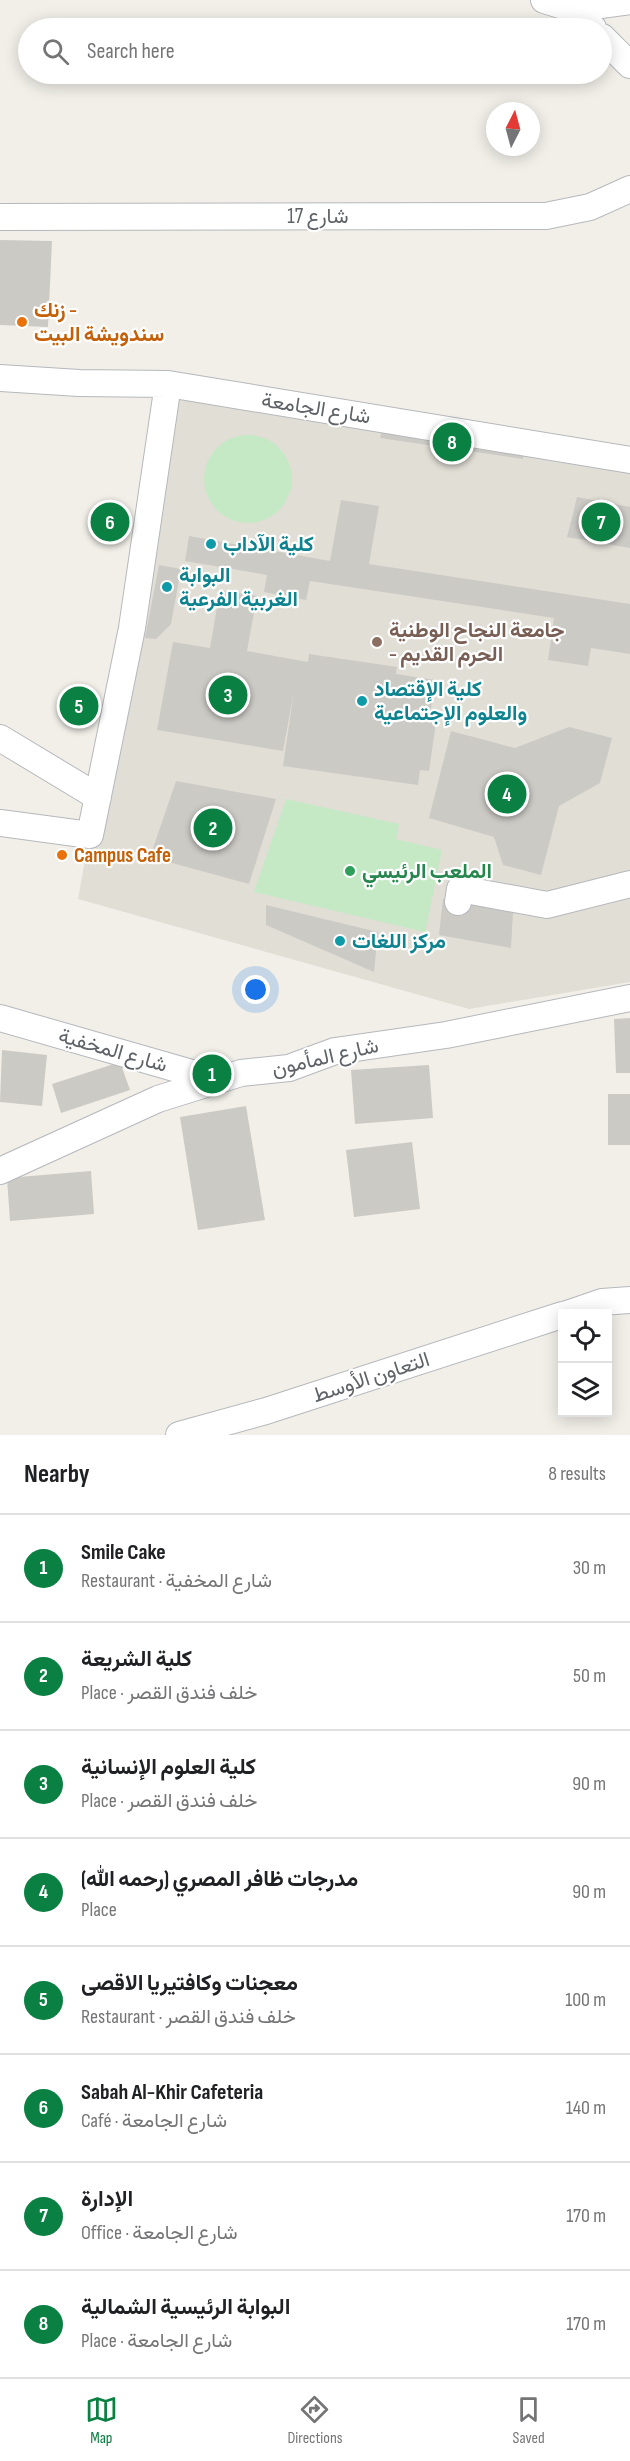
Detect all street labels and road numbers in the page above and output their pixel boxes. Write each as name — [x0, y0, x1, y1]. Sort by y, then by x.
street label: شارع 17 — [287, 204, 349, 230]
street label: شارع الجامعة — [259, 388, 372, 430]
street label: شارع المخفية — [55, 1023, 170, 1079]
street label: شارع المأمون — [269, 1033, 381, 1083]
street label: التعاون الأوسط — [309, 1347, 433, 1408]

